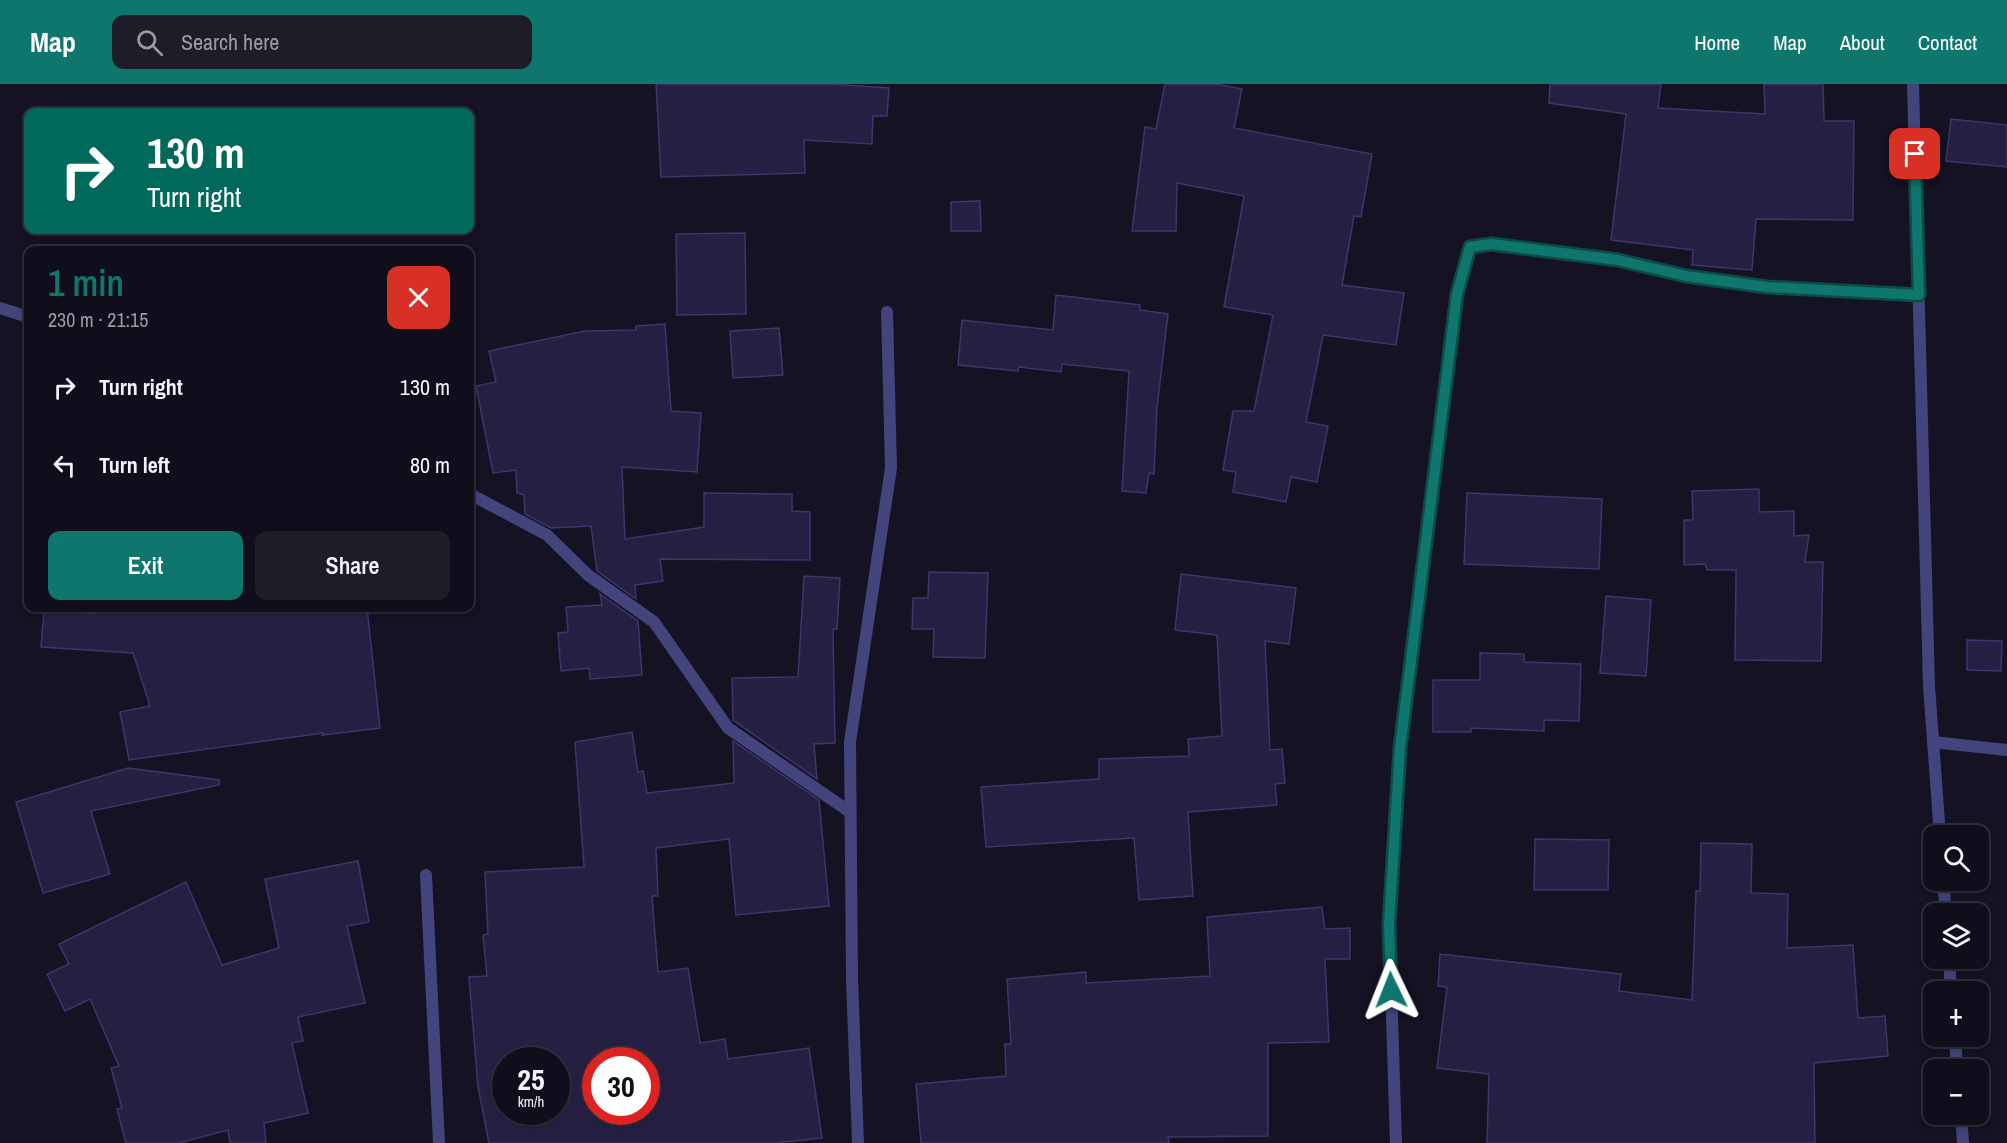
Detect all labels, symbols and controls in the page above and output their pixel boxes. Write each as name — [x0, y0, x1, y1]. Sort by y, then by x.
search box — [112, 15, 532, 69]
text: Map — [30, 23, 76, 61]
icon: search — [133, 26, 166, 59]
text: Search here — [181, 27, 279, 57]
text: Home — [1694, 28, 1740, 57]
text: Map — [1773, 28, 1807, 57]
text: About — [1840, 28, 1885, 57]
text: Contact — [1918, 28, 1977, 57]
text: 130 m — [147, 125, 245, 181]
pin — [1889, 128, 1940, 179]
icon: right — [48, 132, 126, 210]
icon: arrive — [1898, 137, 1931, 170]
text: Turn right — [147, 179, 241, 215]
text: 1 min — [48, 259, 124, 307]
button: close — [387, 266, 450, 329]
text: 230 m · 21:15 — [48, 306, 148, 333]
icon: right — [48, 371, 81, 404]
text: Turn right — [99, 372, 183, 402]
text: 130 m — [400, 372, 450, 402]
icon: left — [48, 449, 81, 482]
text: Turn left — [99, 450, 170, 480]
text: 80 m — [410, 450, 450, 480]
button: Exit — [48, 531, 243, 600]
button: Share — [255, 531, 450, 600]
map controls — [1923, 825, 1989, 1125]
button: search — [1923, 825, 1989, 891]
button: layers — [1923, 903, 1989, 969]
position arrow — [1359, 958, 1423, 1022]
button: + — [1923, 981, 1989, 1047]
speed limit sign: 30 — [582, 1047, 660, 1125]
text: 25 — [517, 1059, 545, 1099]
button: − — [1923, 1059, 1989, 1125]
text: km/h — [518, 1091, 544, 1112]

